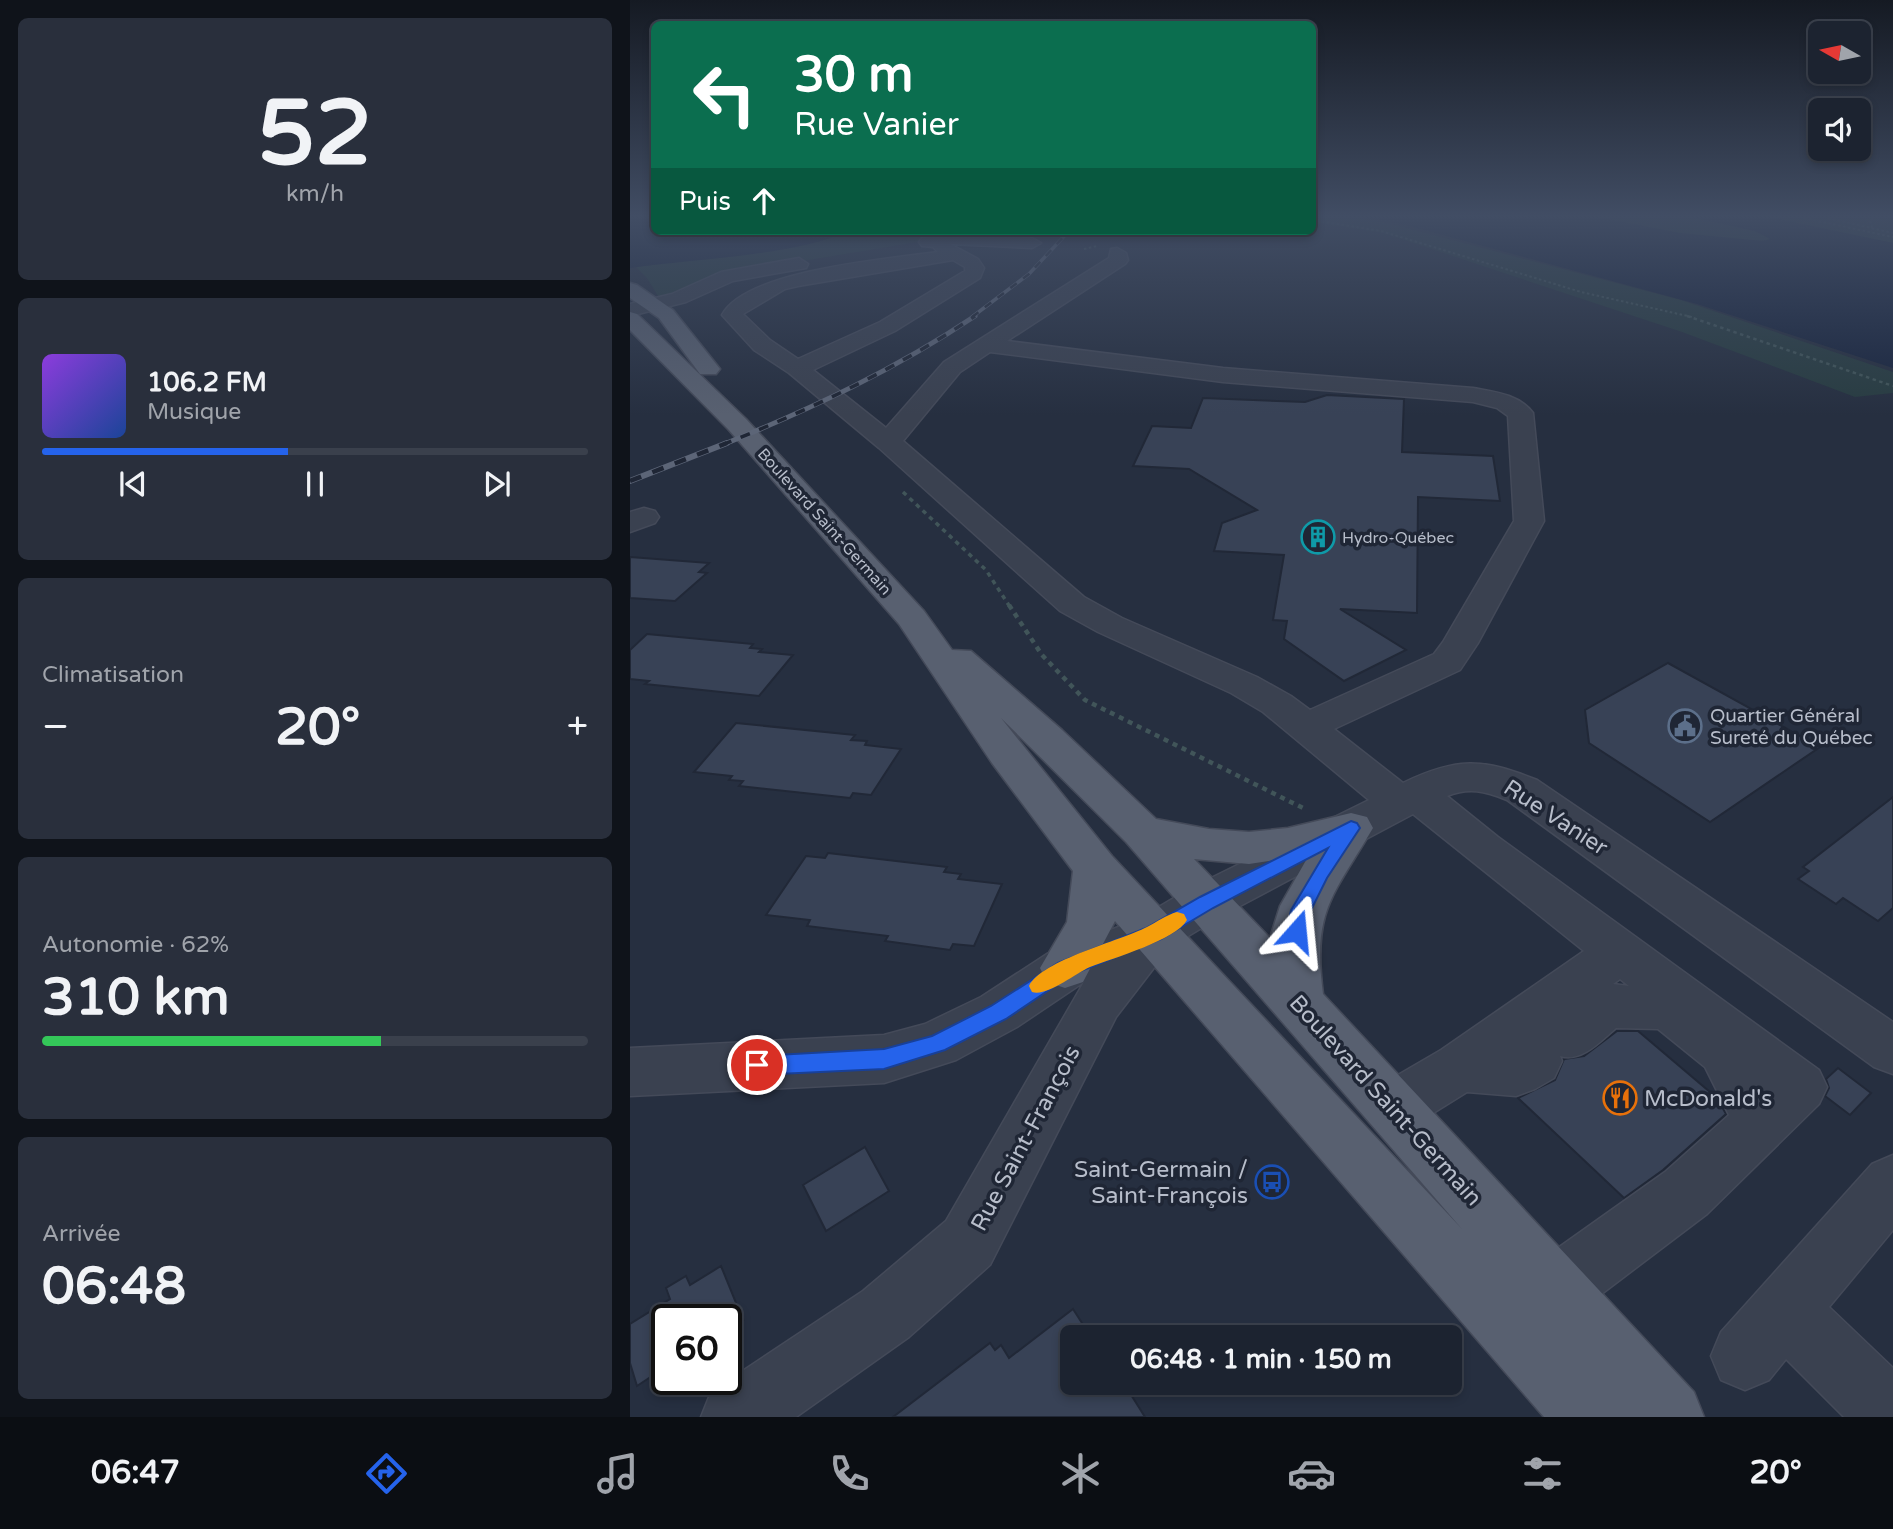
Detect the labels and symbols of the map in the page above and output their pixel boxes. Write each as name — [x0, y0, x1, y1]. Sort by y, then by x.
north arrow — [1808, 21, 1871, 84]
street label: Boulevard Saint-Germain — [753, 444, 895, 599]
building icon: Hydro-Québec — [1299, 518, 1337, 556]
place label: Hydro-Québec — [1342, 528, 1454, 548]
place label: Quartier Général Sureté du Québec — [1710, 705, 1873, 749]
public building icon: Quartier Général Sureté du Québec — [1666, 707, 1704, 745]
street label: Rue Vanier — [1498, 774, 1613, 862]
position arrow — [1260, 894, 1334, 968]
street label: Boulevard Saint-Germain — [1283, 989, 1487, 1212]
pin — [727, 1035, 787, 1095]
street label: Rue Saint-François — [965, 1041, 1087, 1236]
restaurant icon: McDonald's — [1601, 1079, 1639, 1117]
place label: McDonald's — [1644, 1085, 1772, 1113]
place label: Saint-Germain / Saint-François — [1074, 1156, 1248, 1210]
bus stop icon: Saint-Germain / Saint-François — [1253, 1163, 1291, 1201]
speed limit sign: 60 — [651, 1304, 742, 1395]

